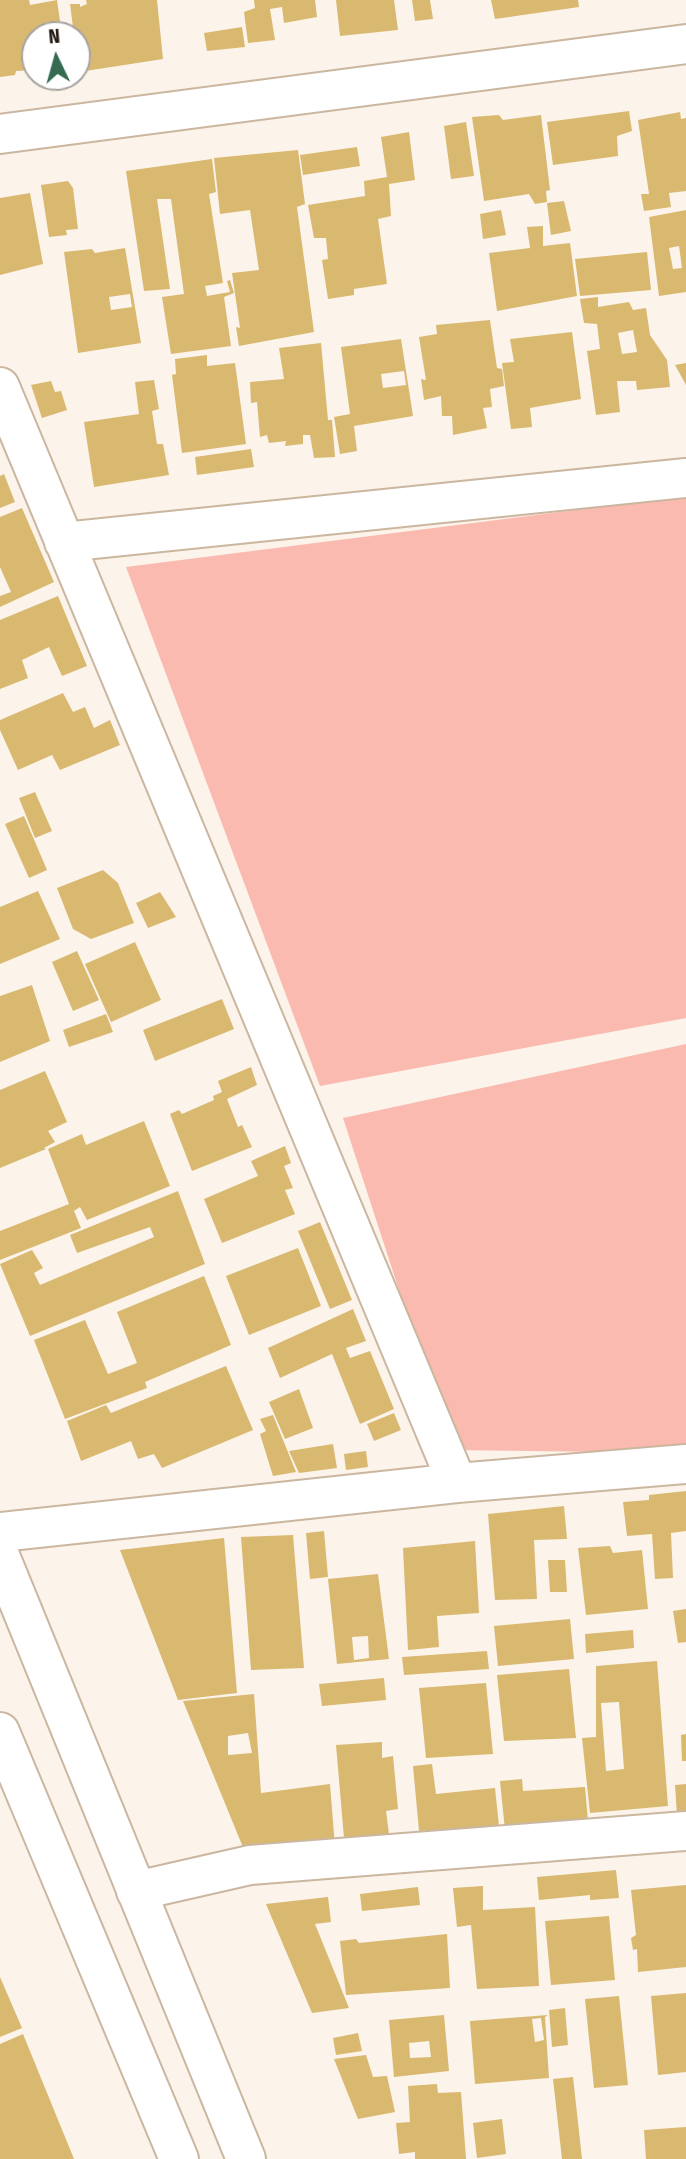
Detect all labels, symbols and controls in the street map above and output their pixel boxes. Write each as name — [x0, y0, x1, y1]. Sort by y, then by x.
north arrow — [21, 21, 91, 91]
text: N — [48, 25, 61, 49]

